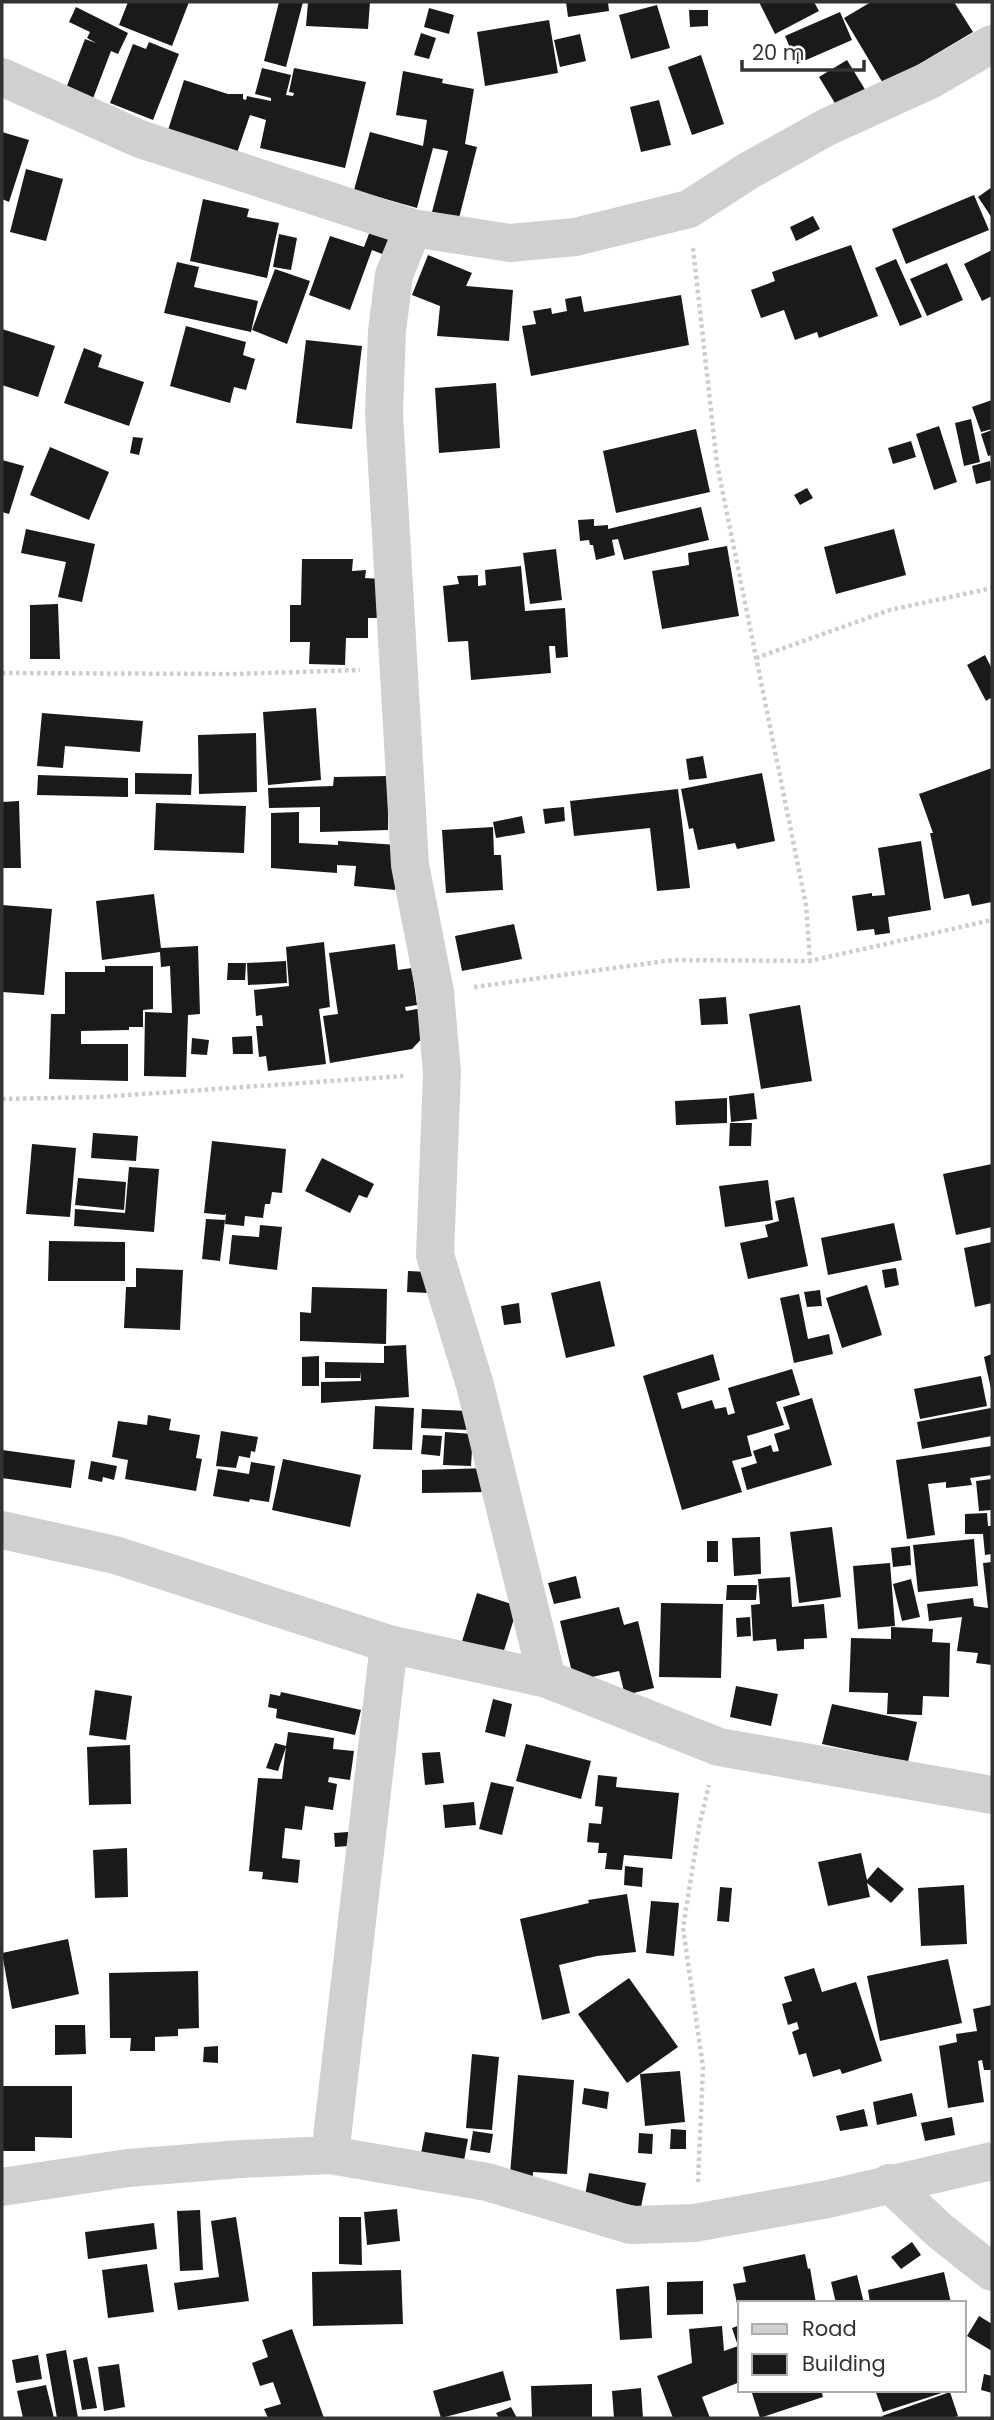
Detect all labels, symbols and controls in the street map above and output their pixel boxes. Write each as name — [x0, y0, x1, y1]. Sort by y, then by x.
scale bar — [742, 28, 864, 72]
text: 20 m — [752, 38, 805, 67]
legend — [738, 2301, 966, 2392]
text: Road — [802, 2314, 857, 2343]
text: Building — [802, 2349, 886, 2378]

